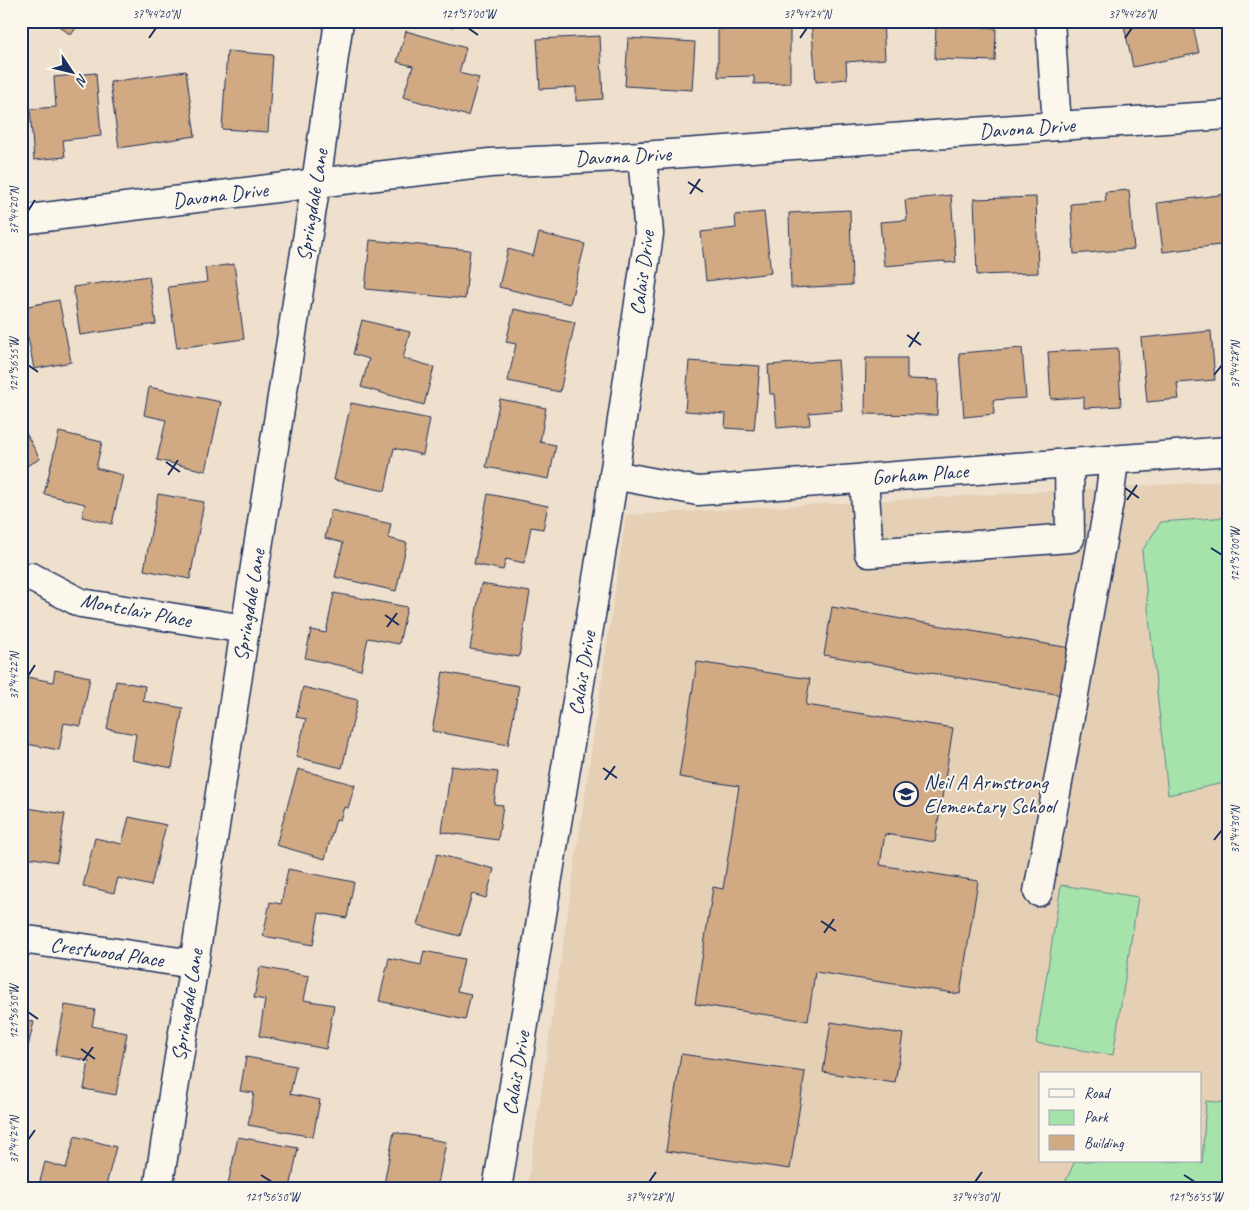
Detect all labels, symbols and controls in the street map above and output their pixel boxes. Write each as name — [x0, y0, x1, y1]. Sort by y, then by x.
text: 37°44'20"N — [132, 6, 181, 22]
text: 121°57'00"W — [441, 6, 497, 22]
text: 37°44'24"N — [783, 6, 832, 22]
text: 37°44'26"N — [1108, 6, 1157, 22]
north arrow — [48, 48, 98, 98]
text: N — [71, 71, 92, 90]
street label: Davona Drive — [978, 112, 1077, 144]
street label: Davona Drive — [574, 140, 673, 171]
street label: Springdale Lane — [290, 146, 334, 263]
street label: Davona Drive — [171, 176, 270, 214]
text: 37°44'20"N — [6, 186, 22, 235]
street label: Calais Drive — [624, 228, 660, 317]
text: 121°56'55"W — [6, 336, 22, 392]
text: 37°44'28"N — [1227, 340, 1243, 389]
street label: Gorham Place — [871, 458, 971, 490]
text: 121°57'00"W — [1227, 526, 1243, 582]
street label: Springdale Lane — [227, 546, 271, 663]
street label: Montclair Place — [79, 587, 195, 634]
street label: Calais Drive — [563, 628, 602, 717]
text: 37°44'22"N — [6, 651, 22, 700]
place label: Neil A Armstrong Elementary School — [924, 769, 1059, 819]
school or university icon: Neil A Armstrong Elementary School — [893, 781, 919, 807]
text: 37°44'30"N — [1227, 805, 1243, 854]
street label: Crestwood Place — [49, 931, 167, 973]
street label: Springdale Lane — [165, 946, 209, 1063]
text: 121°56'50"W — [6, 983, 22, 1039]
street label: Calais Drive — [497, 1028, 536, 1117]
legend — [1039, 1072, 1202, 1162]
text: Road — [1084, 1084, 1111, 1103]
text: Park — [1084, 1108, 1109, 1127]
text: 37°44'24"N — [6, 1115, 22, 1164]
text: Building — [1084, 1134, 1124, 1153]
text: 121°56'50"W — [245, 1189, 301, 1205]
text: 37°44'28"N — [625, 1189, 674, 1205]
text: 37°44'30"N — [951, 1189, 1000, 1205]
text: 121°56'55"W — [1168, 1189, 1224, 1205]

